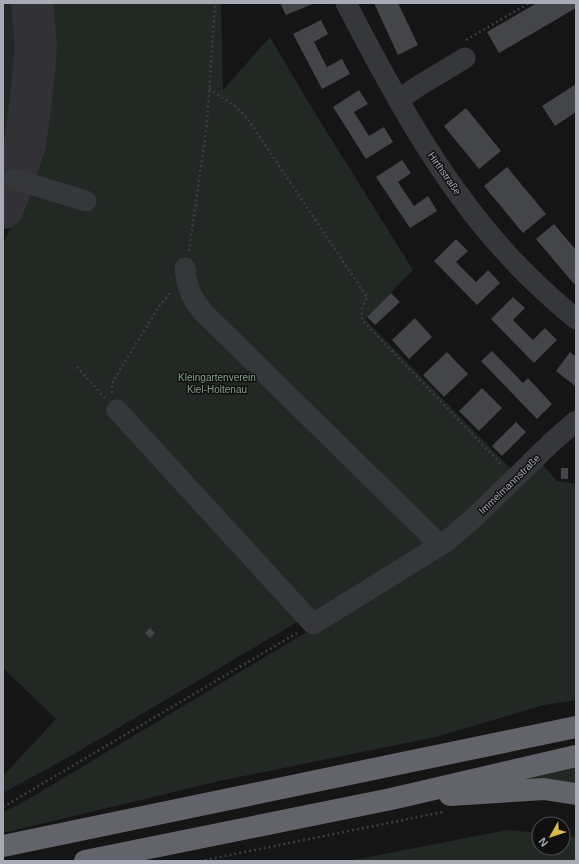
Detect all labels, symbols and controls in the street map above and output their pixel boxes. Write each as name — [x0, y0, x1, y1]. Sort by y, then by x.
street label: Hirthstraße — [426, 150, 464, 197]
park label: Kleingartenverein Kiel-Holtenau — [178, 372, 256, 395]
street label: Immelmannstraße — [477, 452, 542, 516]
north arrow — [531, 816, 571, 856]
text: N — [536, 835, 550, 849]

